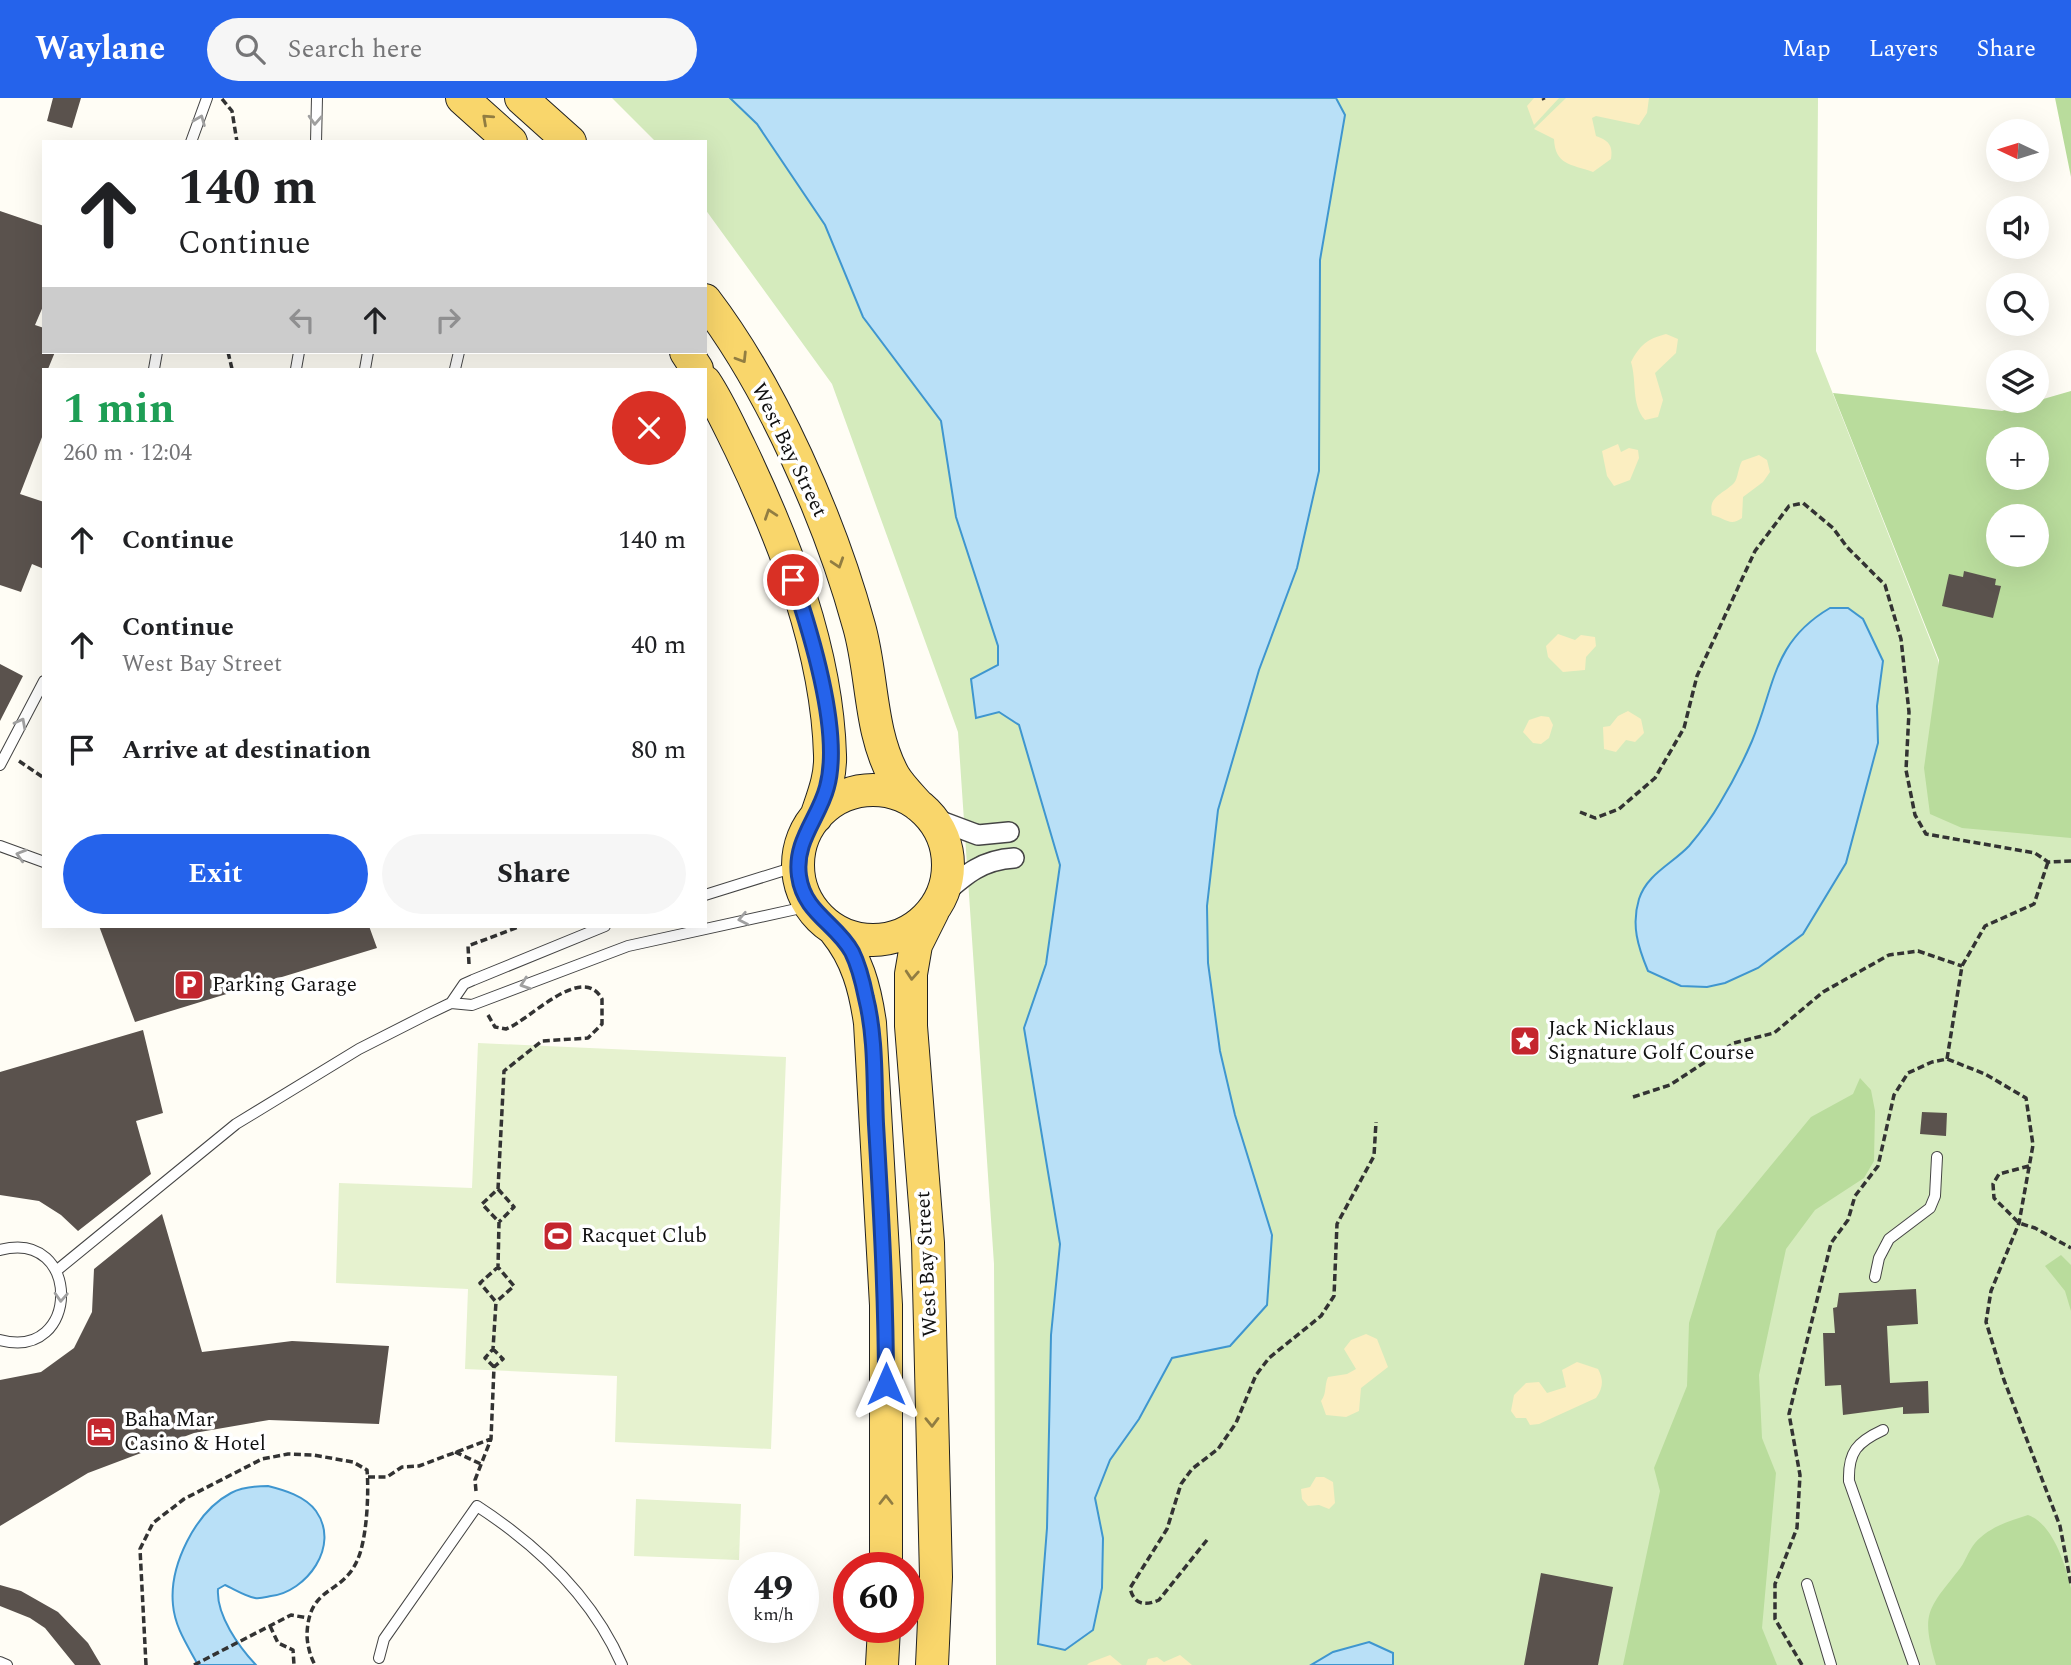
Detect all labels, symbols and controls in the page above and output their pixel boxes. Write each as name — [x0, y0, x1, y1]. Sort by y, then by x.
search box — [207, 18, 697, 81]
text: Waylane — [35, 24, 165, 74]
text: Search here — [287, 29, 422, 69]
icon: search — [231, 30, 269, 68]
text: Map — [1782, 31, 1831, 67]
text: Layers — [1869, 31, 1939, 67]
text: Share — [1977, 31, 2036, 67]
one-way arrow — [191, 115, 205, 127]
one-way arrow — [308, 115, 323, 126]
one-way arrow — [482, 115, 495, 127]
north arrow — [1986, 119, 2049, 182]
map controls — [1986, 119, 2049, 567]
text: 140 m — [178, 151, 317, 226]
icon: ahead — [63, 168, 154, 259]
button: sound — [1986, 196, 2049, 259]
text: Continue — [178, 219, 311, 268]
button: search — [1986, 273, 2049, 336]
icon: left — [283, 301, 321, 339]
icon: ahead — [356, 301, 394, 339]
icon: right — [429, 301, 467, 339]
one-way arrow — [733, 350, 746, 363]
button: layers — [1986, 350, 2049, 413]
street label: West Bay Street — [743, 377, 835, 523]
text: 1 min — [63, 378, 175, 441]
button: close — [612, 391, 686, 465]
button: + — [1986, 427, 2049, 490]
text: 260 m · 12:04 — [63, 436, 192, 471]
button: − — [1986, 504, 2049, 567]
one-way arrow — [764, 509, 778, 521]
text: Continue — [122, 520, 234, 560]
text: 140 m — [618, 520, 686, 560]
icon: ahead — [63, 521, 101, 559]
pin — [763, 550, 823, 610]
one-way arrow — [830, 557, 844, 569]
icon: arrive — [774, 561, 812, 599]
text: Continue — [122, 607, 234, 647]
text: 40 m — [631, 625, 686, 665]
icon: ahead — [63, 626, 101, 664]
text: West Bay Street — [122, 647, 282, 682]
one-way arrow — [13, 718, 27, 730]
text: Arrive at destination — [122, 730, 371, 770]
text: 80 m — [631, 730, 686, 770]
icon: arrive — [63, 731, 101, 769]
button: Exit — [63, 834, 368, 914]
button: Share — [382, 834, 686, 914]
one-way arrow — [16, 849, 28, 864]
one-way arrow — [737, 911, 749, 926]
parking icon: Parking Garage — [172, 968, 206, 1002]
place label: Parking Garage — [212, 969, 357, 1001]
one-way arrow — [905, 969, 920, 980]
one-way arrow — [520, 976, 532, 990]
place label: Jack Nicklaus Signature Golf Course — [1548, 1013, 1754, 1069]
place icon: Jack Nicklaus Signature Golf Course — [1508, 1024, 1542, 1058]
street label: West Bay Street — [907, 1190, 947, 1338]
sports icon: Racquet Club — [541, 1219, 575, 1253]
place label: Racquet Club — [581, 1220, 707, 1252]
one-way arrow — [54, 1292, 69, 1303]
position arrow — [849, 1347, 923, 1421]
place label: Baha Mar Casino & Hotel — [124, 1404, 266, 1460]
hotel icon: Baha Mar Casino & Hotel — [84, 1415, 118, 1449]
one-way arrow — [924, 1417, 940, 1428]
one-way arrow — [878, 1494, 894, 1505]
speed limit sign: 60 — [833, 1552, 924, 1643]
text: 49 — [754, 1562, 793, 1615]
text: km/h — [753, 1601, 794, 1628]

